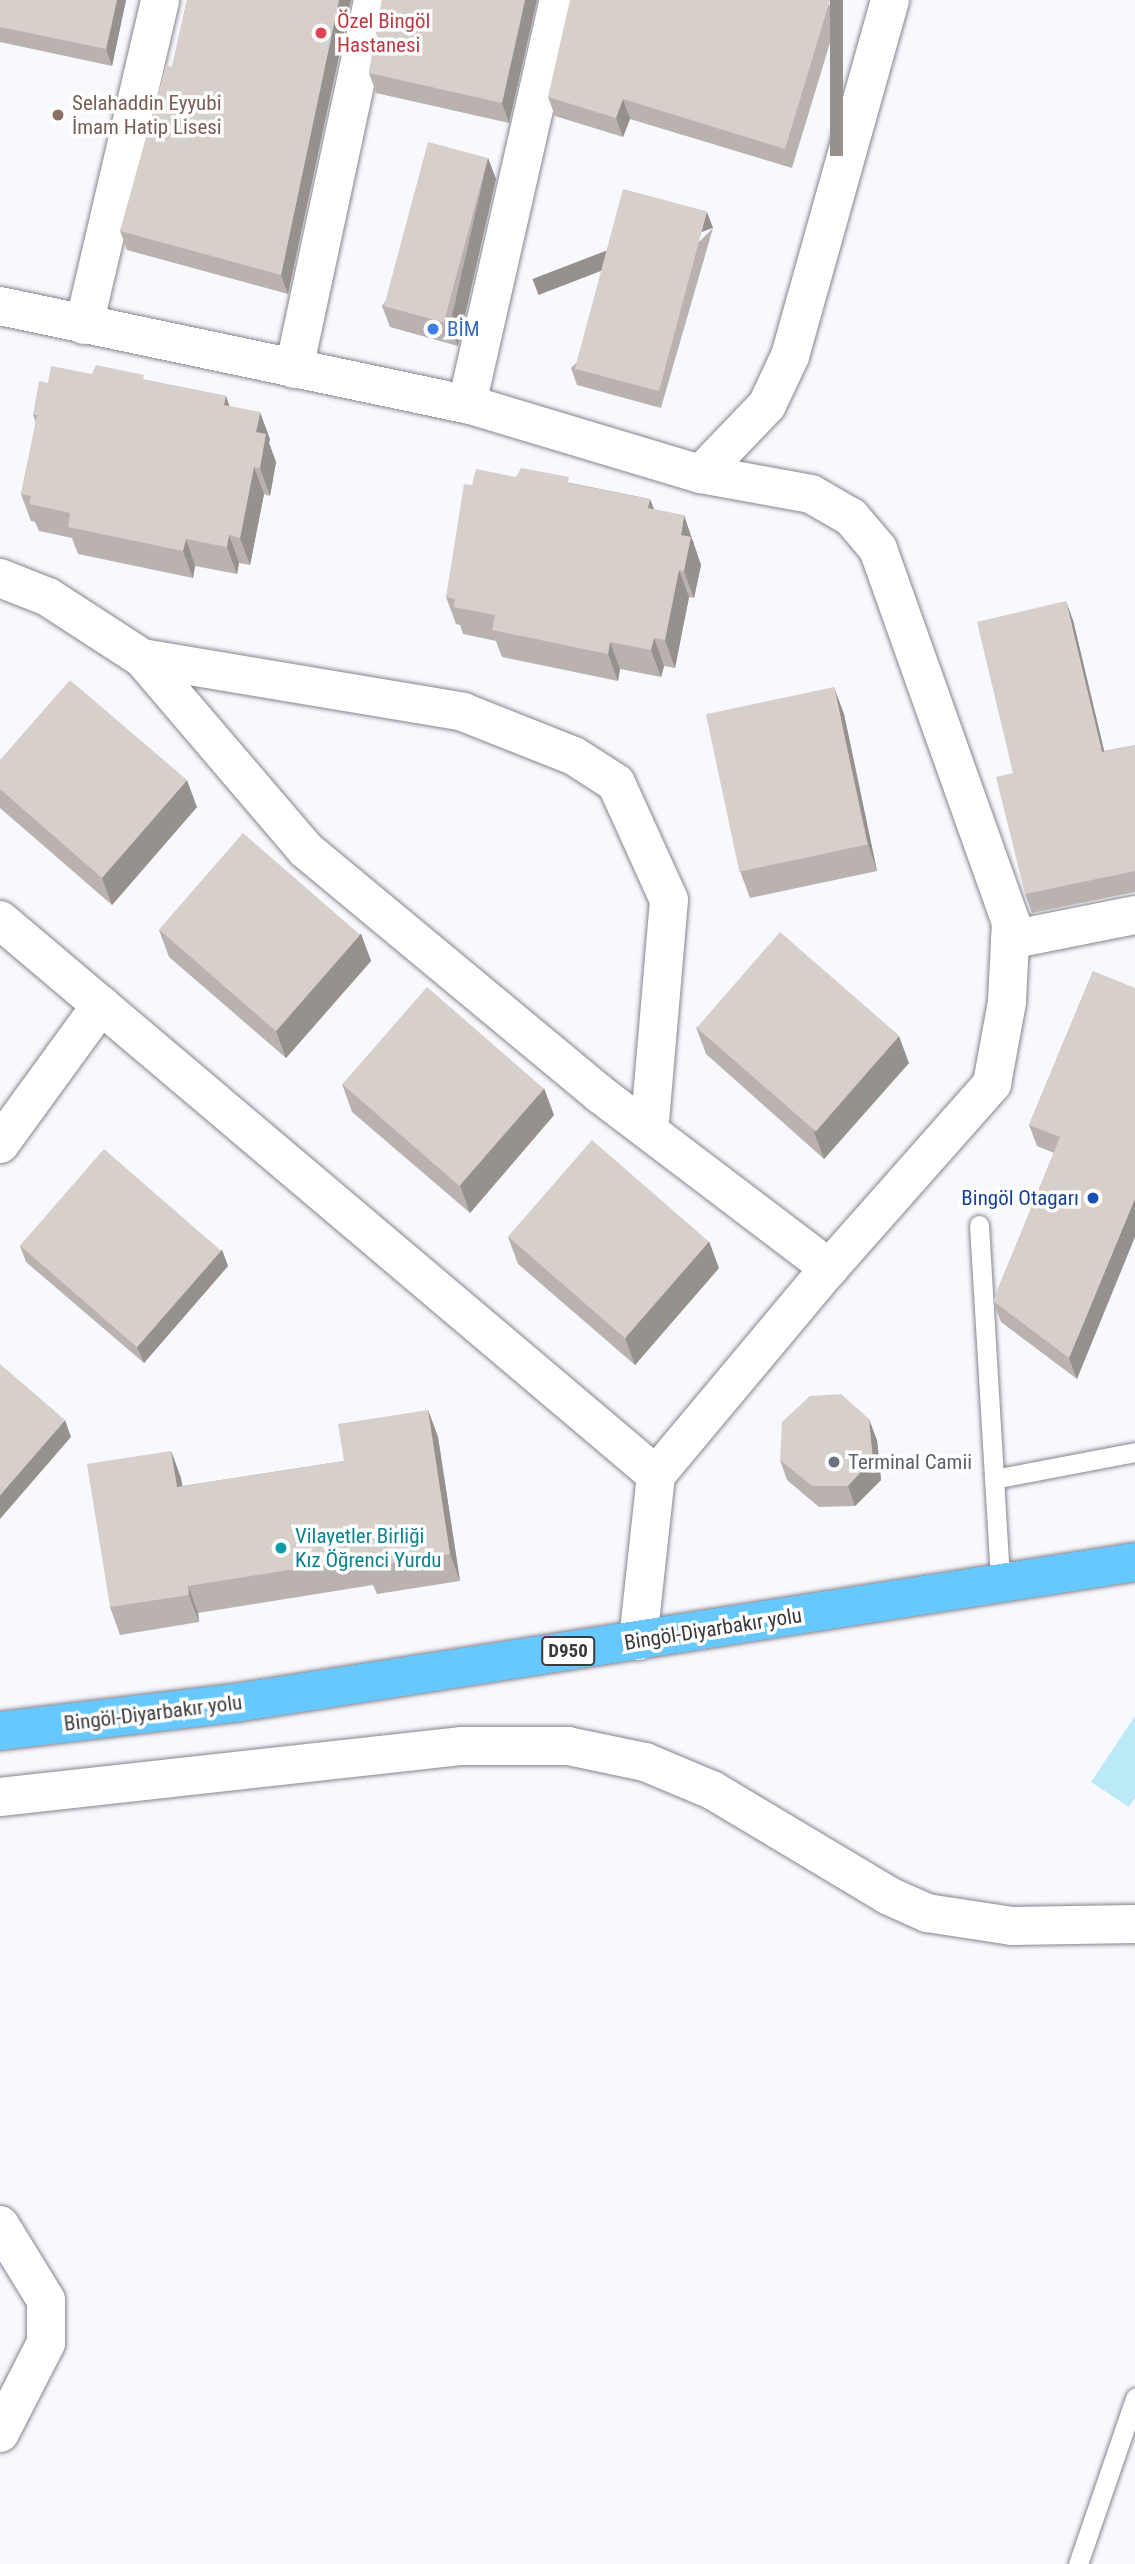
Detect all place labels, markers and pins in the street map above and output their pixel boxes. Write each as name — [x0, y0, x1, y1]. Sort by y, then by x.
place label: Özel Bingöl Hastanesi — [337, 8, 430, 58]
marker: Özel Bingöl Hastanesi — [311, 23, 331, 43]
place label: Selahaddin Eyyubi İmam Hatip Lisesi — [72, 90, 222, 140]
marker: Selahaddin Eyyubi İmam Hatip Lisesi — [50, 107, 66, 123]
place label: BİM — [447, 316, 480, 342]
marker: BİM — [425, 321, 441, 337]
place label: Bingöl Otagarı — [961, 1185, 1079, 1211]
marker: Bingöl Otagarı — [1085, 1190, 1101, 1206]
place label: Terminal Camii — [848, 1449, 972, 1475]
marker: Terminal Camii — [826, 1454, 842, 1470]
place label: Vilayetler Birliği Kız Öğrenci Yurdu — [295, 1523, 442, 1573]
marker: Vilayetler Birliği Kız Öğrenci Yurdu — [273, 1540, 289, 1556]

